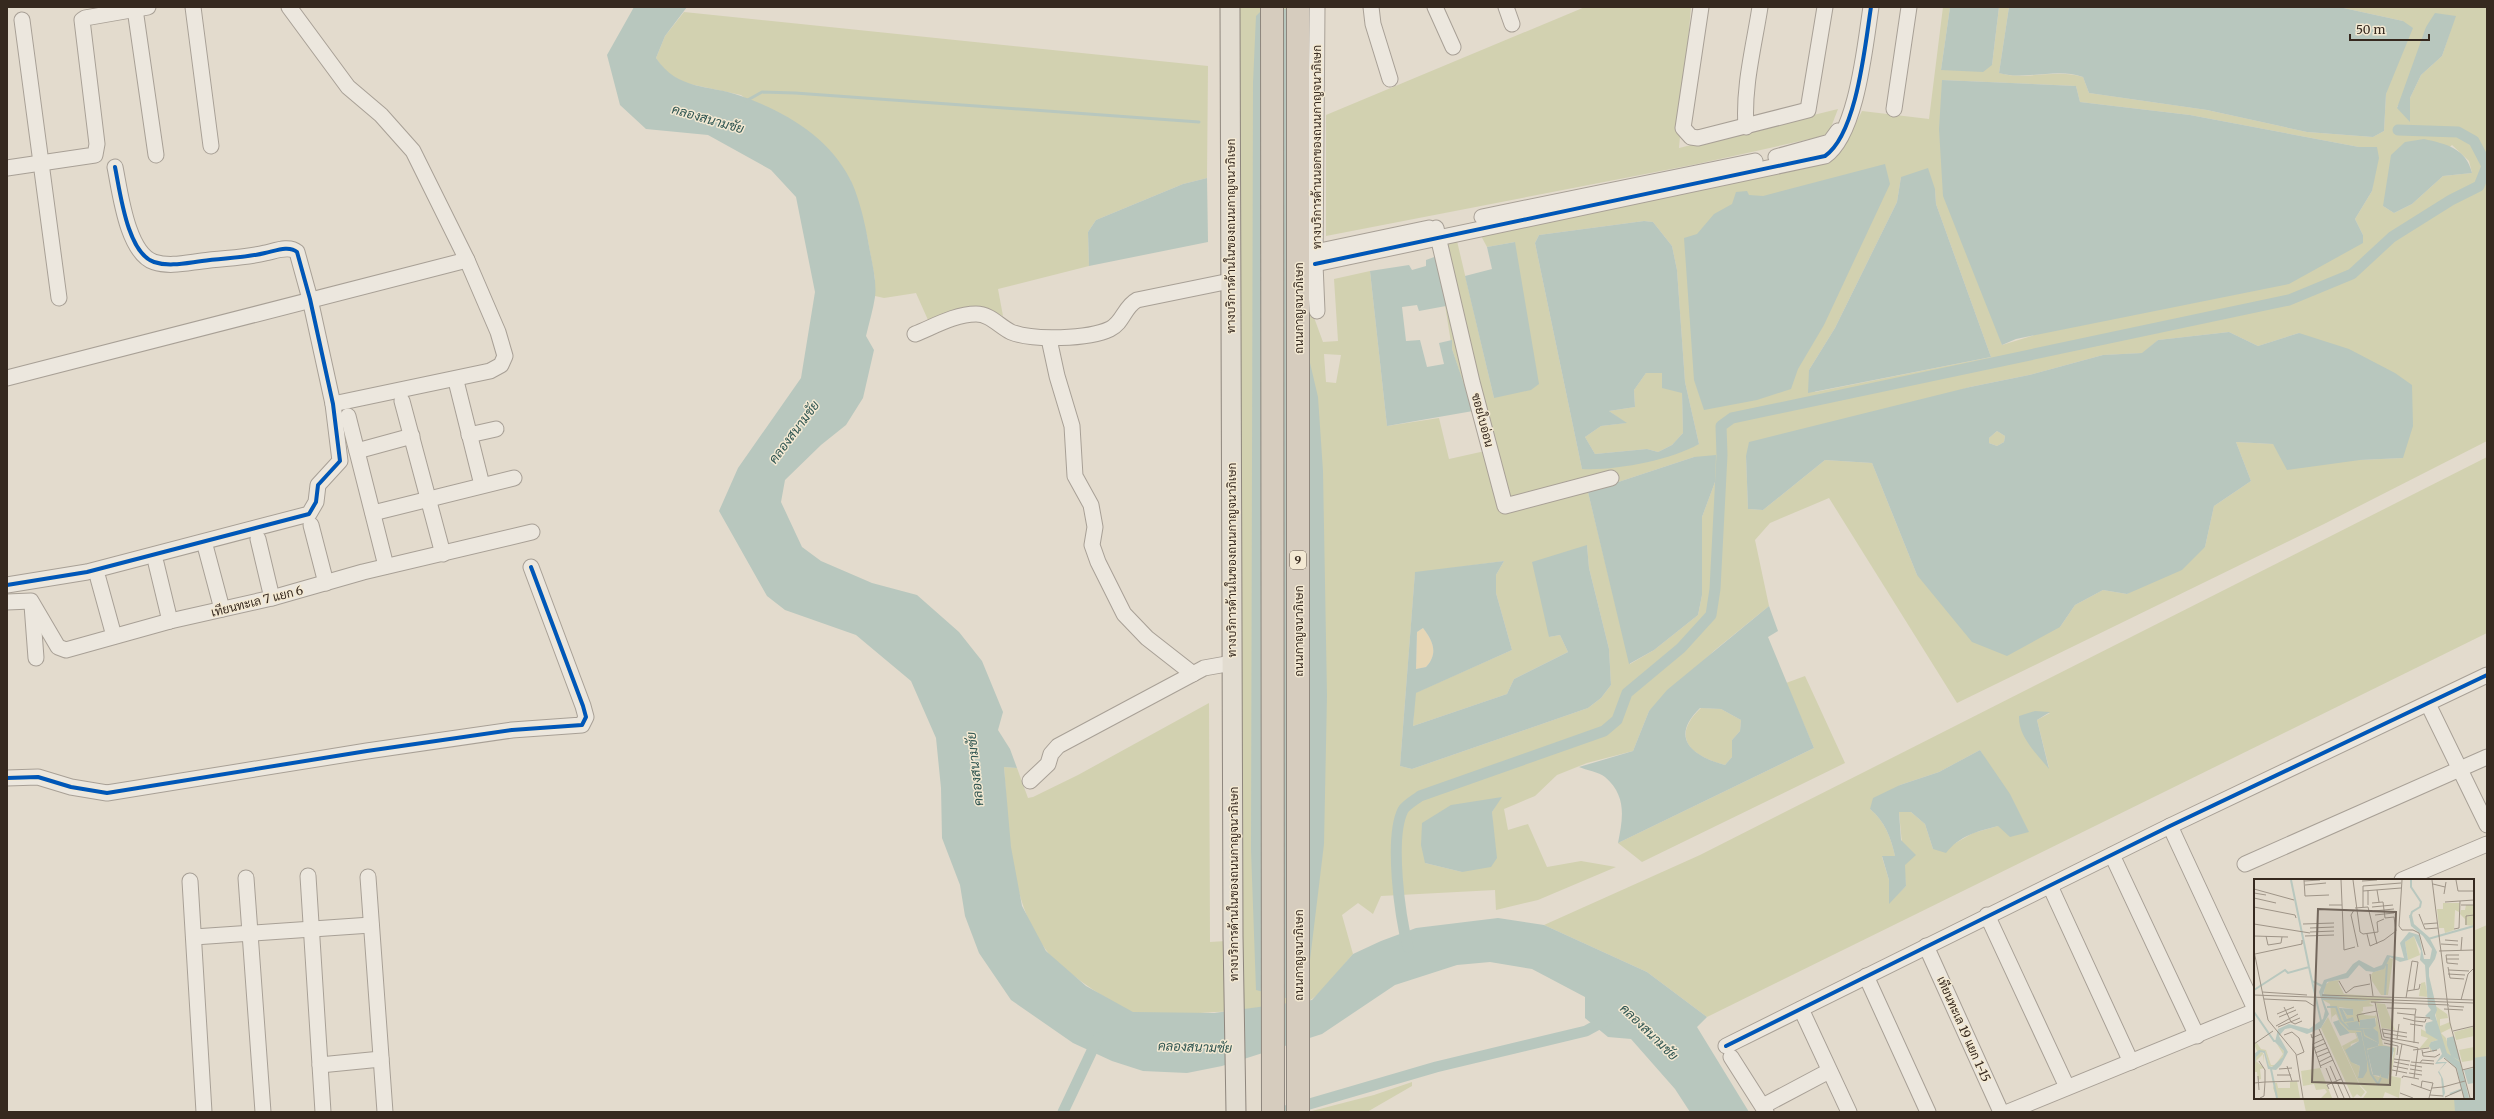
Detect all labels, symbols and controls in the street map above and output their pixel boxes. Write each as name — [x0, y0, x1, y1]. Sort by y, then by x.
scale bar — [2350, 16, 2429, 42]
text: 50 m — [2356, 22, 2385, 37]
street label: ทางบริการด้านนอกของถนนกาญจนาภิเษก — [1309, 45, 1324, 249]
water label: คลองสนามชัย — [670, 101, 747, 138]
street label: ทางบริการด้านในของถนนกาญจนาภิเษก — [1223, 138, 1238, 333]
street label: ถนนกาญจนาภิเษก — [1291, 262, 1306, 354]
street label: ซอยใบอ่อน — [1469, 391, 1497, 449]
water label: คลองสนามชัย — [765, 397, 823, 467]
street label: ทางบริการด้านในของถนนกาญจนาภิเษก — [1224, 462, 1239, 657]
road number: 9 — [1290, 551, 1306, 569]
street label: เทียนทะเล 7 แยก 6 — [209, 582, 305, 620]
street label: ถนนกาญจนาภิเษก — [1291, 585, 1306, 677]
water label: คลองสนามชัย — [963, 731, 987, 807]
street label: ทางบริการด้านในของถนนกาญจนาภิเษก — [1226, 786, 1241, 981]
inset map — [2254, 879, 2474, 1099]
street label: ถนนกาญจนาภิเษก — [1291, 909, 1306, 1001]
street label: เทียนทะเล 19 แยก 1-15 — [1934, 974, 1994, 1084]
water label: คลองสนามชัย — [1616, 1000, 1682, 1064]
water label: คลองสนามชัย — [1158, 1037, 1233, 1057]

